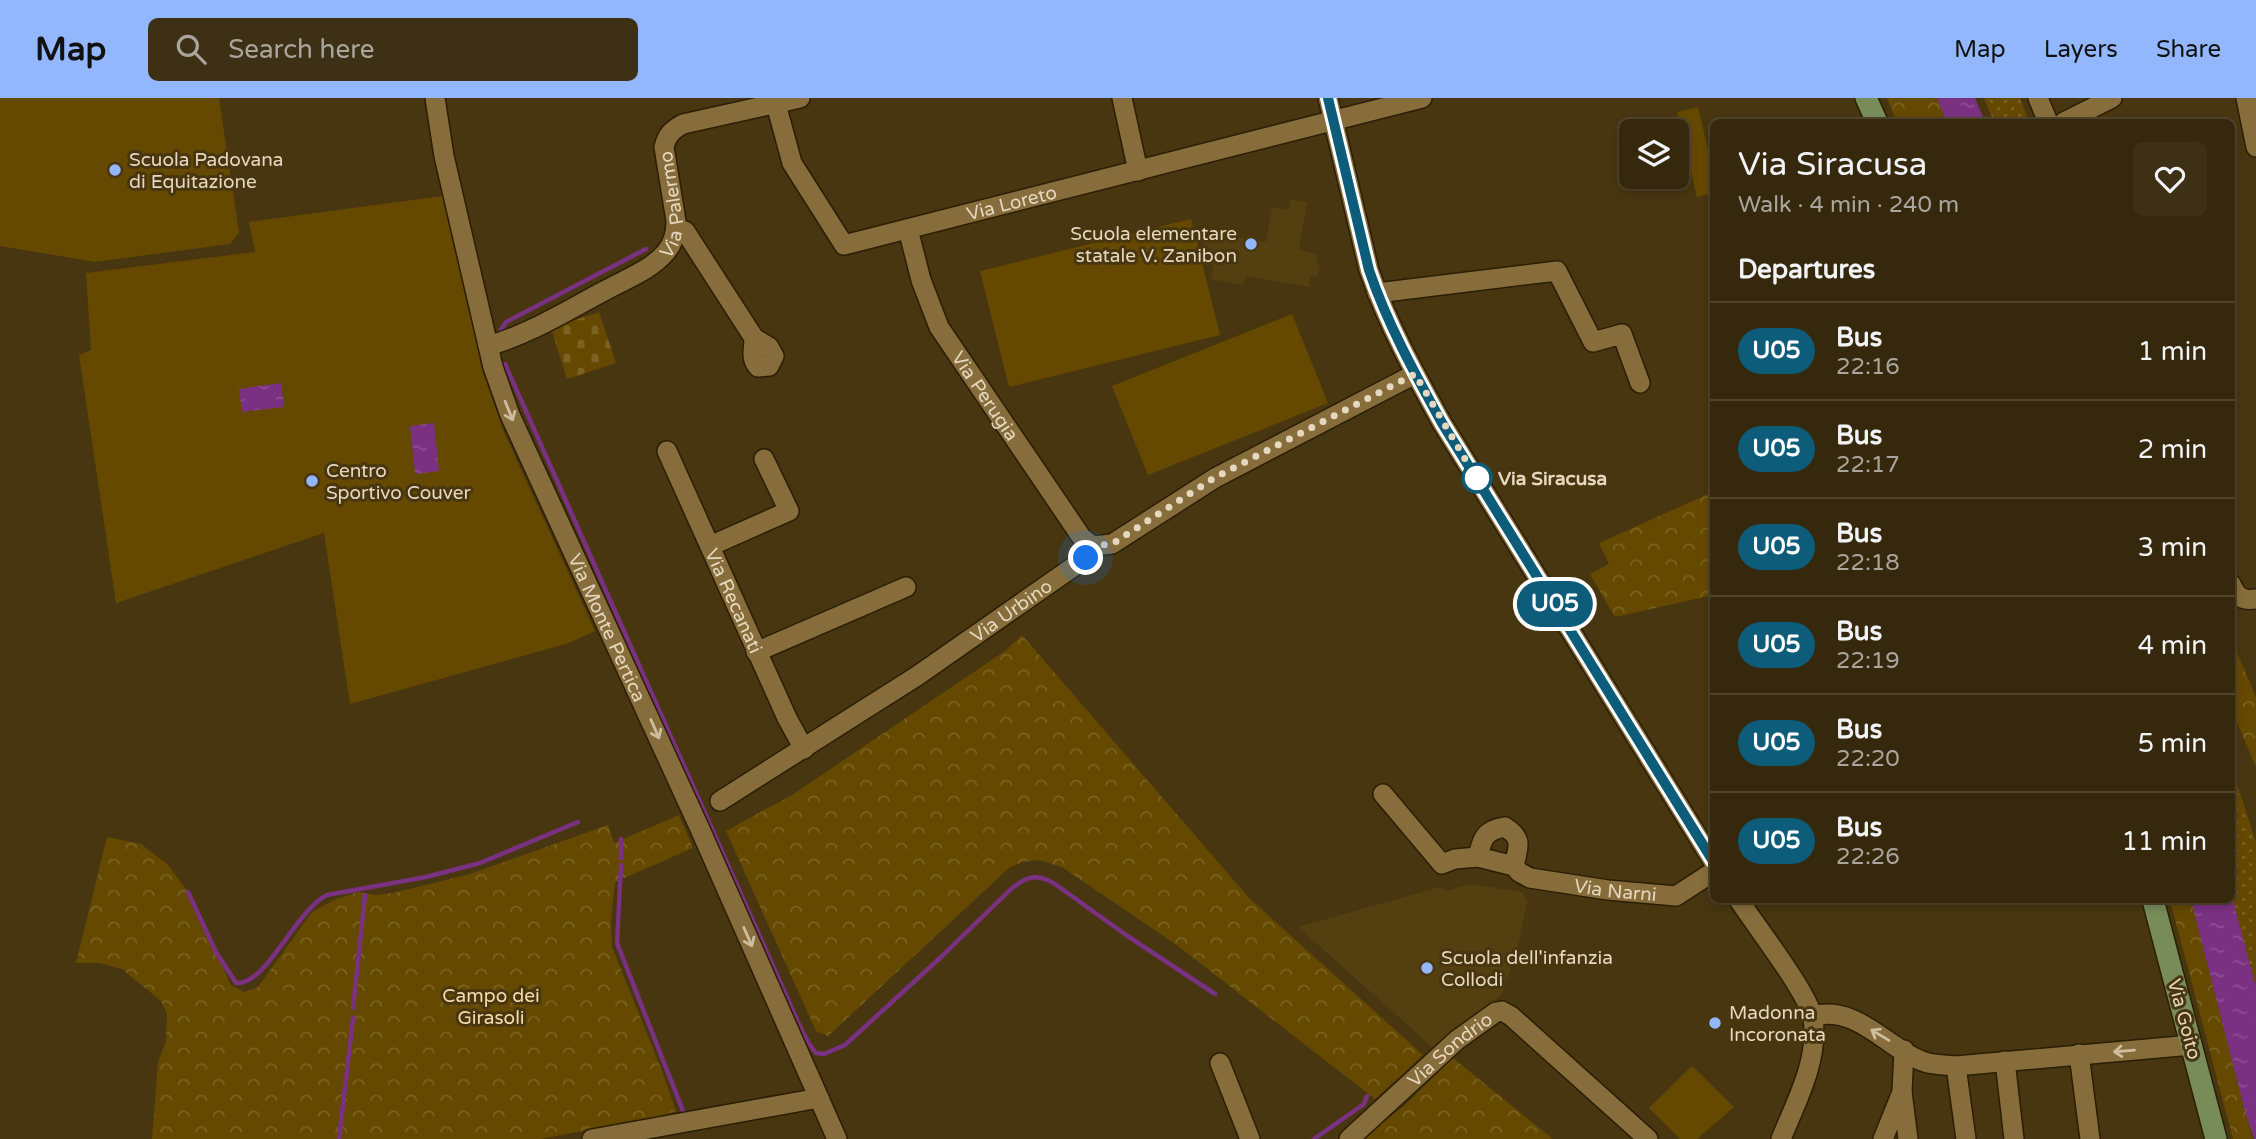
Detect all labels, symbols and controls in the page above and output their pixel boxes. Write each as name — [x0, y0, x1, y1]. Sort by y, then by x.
search box — [148, 18, 638, 81]
text: Map — [35, 30, 106, 69]
icon: search — [172, 30, 210, 68]
text: Search here — [228, 34, 374, 65]
text: Map — [1954, 35, 2006, 64]
text: Layers — [2044, 35, 2118, 64]
text: Share — [2156, 35, 2221, 64]
map controls — [1619, 119, 1689, 189]
button: layers — [1619, 119, 1689, 189]
button: heart — [2133, 142, 2207, 216]
text: Via Siracusa — [1738, 145, 1927, 184]
place label: Scuola Padovana di Equitazione — [129, 149, 284, 193]
street label: Via Palermo — [655, 149, 689, 263]
marker: Scuola Padovana di Equitazione — [107, 162, 123, 178]
street label: Via Loreto — [964, 181, 1059, 225]
text: Walk · 4 min · 240 m — [1738, 191, 1959, 219]
place label: Scuola elementare statale V. Zanibon — [1070, 223, 1237, 267]
marker: Scuola elementare statale V. Zanibon — [1243, 236, 1259, 252]
text: Departures — [1738, 254, 1875, 285]
text: Bus — [1836, 322, 1882, 353]
text: U05 — [1752, 336, 1801, 365]
text: 1 min — [2138, 336, 2207, 367]
street label: Via Perugia — [947, 348, 1023, 445]
text: 22:16 — [1836, 353, 1900, 381]
one-way arrow — [504, 400, 517, 421]
text: Bus — [1836, 420, 1882, 451]
text: U05 — [1752, 434, 1801, 463]
text: 2 min — [2138, 434, 2207, 465]
text: 22:17 — [1836, 451, 1900, 479]
place label: Centro Sportivo Couver — [326, 460, 472, 504]
marker: Via Siracusa — [1462, 463, 1492, 493]
place label: Via Siracusa — [1498, 468, 1607, 490]
marker: Centro Sportivo Couver — [304, 473, 320, 489]
text: Bus — [1836, 518, 1882, 549]
text: U05 — [1752, 532, 1801, 561]
text: 3 min — [2138, 532, 2207, 563]
your location — [1068, 540, 1103, 575]
street label: Via Recanati — [700, 545, 766, 657]
text: 22:18 — [1836, 549, 1900, 577]
street label: Via Monte Pertica — [563, 550, 650, 705]
street label: Via Urbino — [967, 575, 1057, 647]
line badge: U05 — [1515, 581, 1595, 627]
text: U05 — [1531, 589, 1579, 618]
text: Bus — [1836, 616, 1882, 647]
text: U05 — [1752, 630, 1801, 659]
text: 4 min — [2138, 630, 2207, 661]
text: 22:19 — [1836, 647, 1900, 675]
text: Bus — [1836, 714, 1882, 745]
one-way arrow — [649, 718, 662, 740]
text: U05 — [1752, 728, 1801, 757]
text: 5 min — [2138, 728, 2207, 759]
text: 22:20 — [1836, 745, 1900, 773]
text: Bus — [1836, 812, 1882, 843]
text: U05 — [1752, 826, 1801, 855]
text: 11 min — [2121, 826, 2207, 857]
text: 22:26 — [1836, 843, 1900, 871]
street label: Via Narni — [1572, 875, 1658, 906]
one-way arrow — [742, 926, 755, 947]
place label: Scuola dell'infanzia Collodi — [1441, 947, 1613, 991]
marker: Scuola dell'infanzia Collodi — [1419, 960, 1435, 976]
street label: Via Goito — [2163, 976, 2205, 1062]
park label: Campo dei Girasoli — [442, 985, 540, 1029]
place label: Madonna Incoronata — [1729, 1002, 1826, 1046]
street label: Via Sondrio — [1403, 1008, 1497, 1092]
marker: Madonna Incoronata — [1707, 1015, 1723, 1031]
one-way arrow — [1870, 1028, 1890, 1042]
one-way arrow — [2113, 1045, 2135, 1058]

